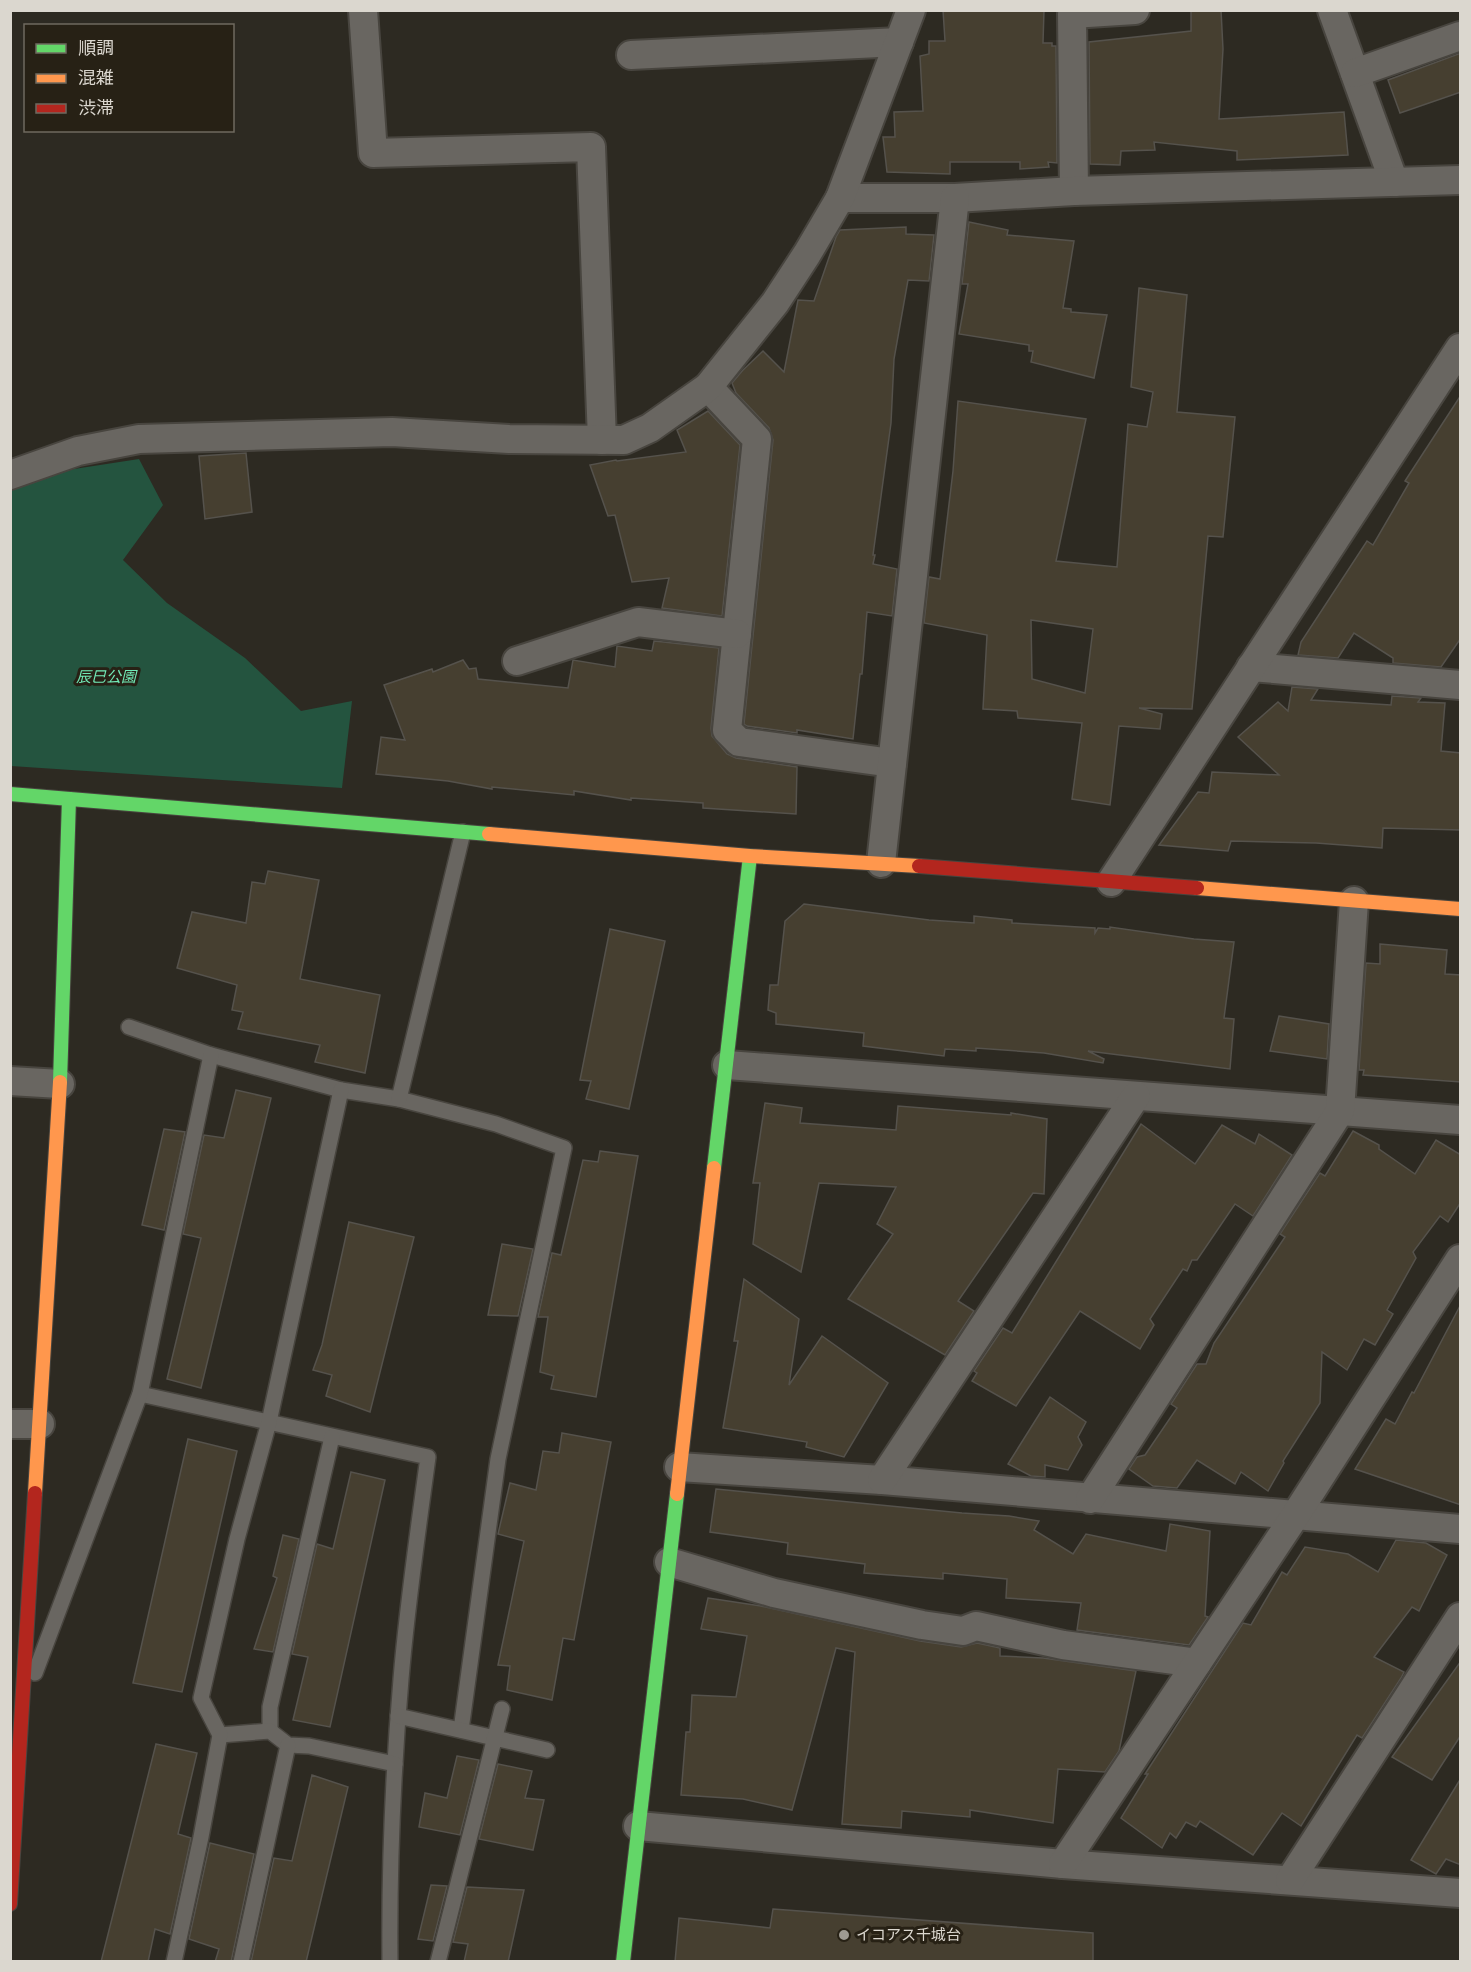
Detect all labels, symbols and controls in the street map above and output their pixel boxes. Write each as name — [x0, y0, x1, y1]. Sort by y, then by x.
legend — [24, 24, 234, 132]
text: 順調 — [78, 33, 114, 59]
text: 混雑 — [78, 63, 114, 89]
text: 渋滞 — [78, 93, 114, 119]
park label: 辰巳公園 — [76, 665, 138, 686]
place label: イコアス千城台 — [856, 1923, 961, 1944]
marker: イコアス千城台 — [837, 1928, 851, 1942]

